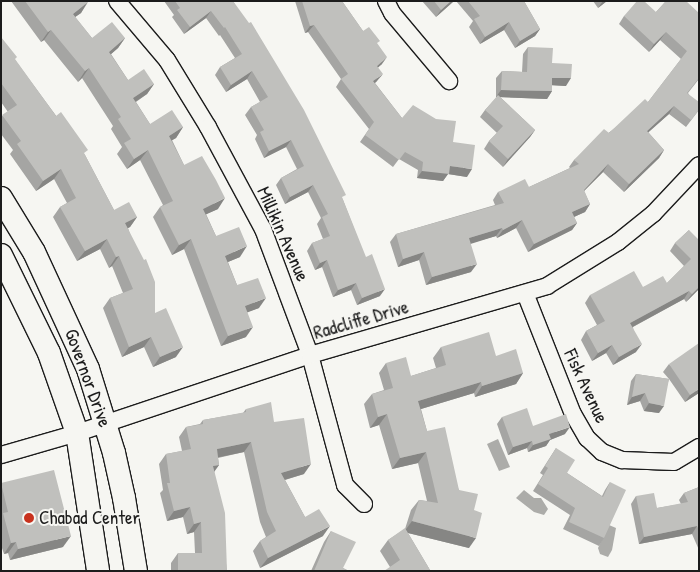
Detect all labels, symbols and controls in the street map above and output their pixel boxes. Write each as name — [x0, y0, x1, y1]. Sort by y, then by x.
street label: Millikin Avenue — [252, 183, 314, 285]
street label: Radcliffe Drive — [311, 296, 411, 344]
street label: Governor Drive — [60, 326, 116, 430]
street label: Fisk Avenue — [559, 345, 613, 427]
place label: Chabad Center — [39, 507, 140, 529]
marker: Chabad Center — [23, 512, 35, 524]

